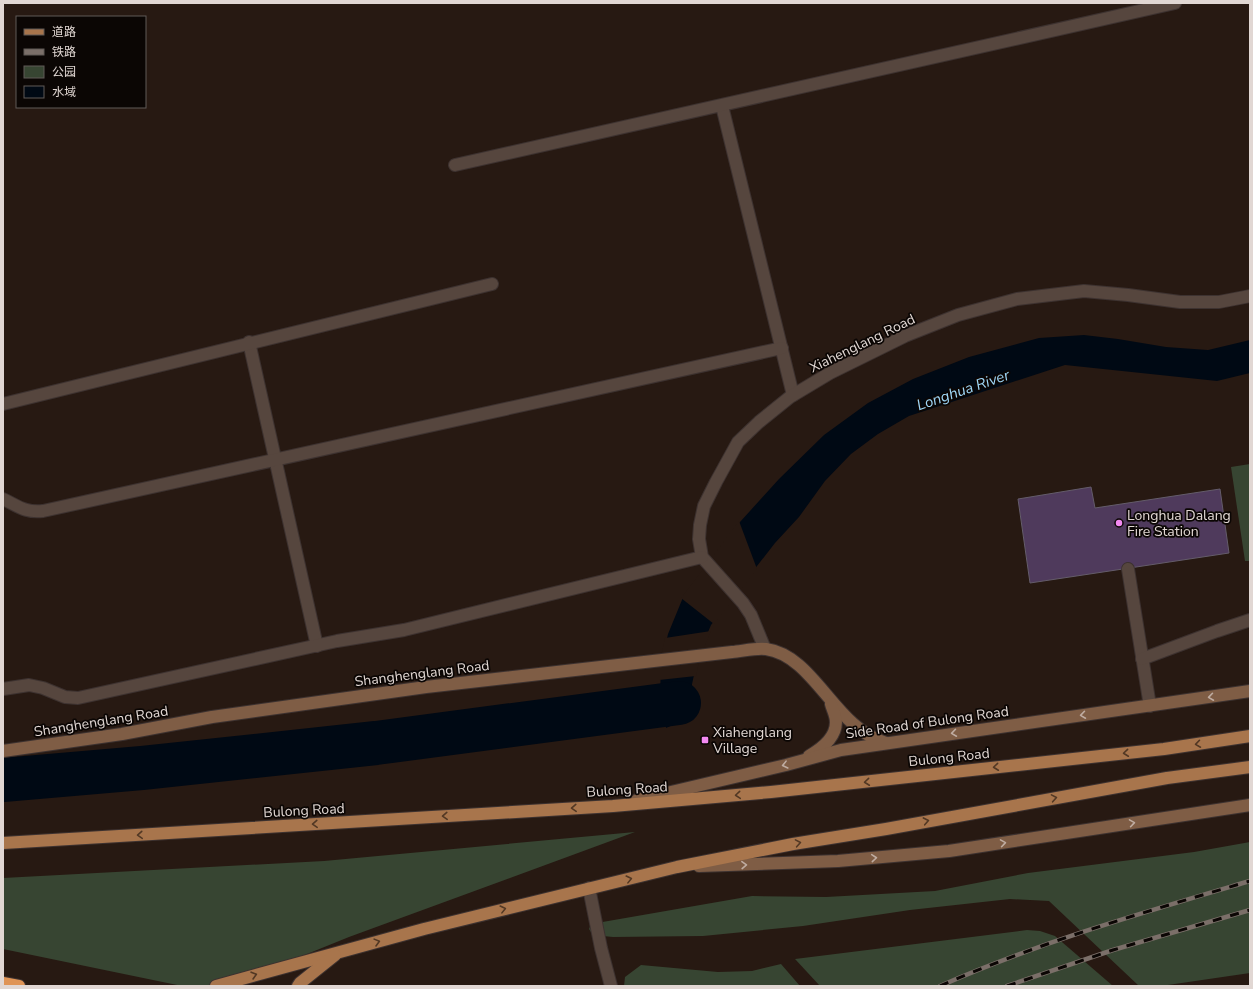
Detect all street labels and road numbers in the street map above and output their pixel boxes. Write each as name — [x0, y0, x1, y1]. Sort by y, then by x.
street label: Xiahenglang Road — [806, 310, 918, 377]
street label: Shanghenglang Road — [354, 656, 491, 691]
street label: Shanghenglang Road — [33, 702, 170, 741]
street label: Side Road of Bulong Road — [844, 702, 1010, 743]
street label: Bulong Road — [908, 744, 991, 771]
street label: Bulong Road — [586, 777, 668, 802]
street label: Bulong Road — [263, 799, 345, 822]

